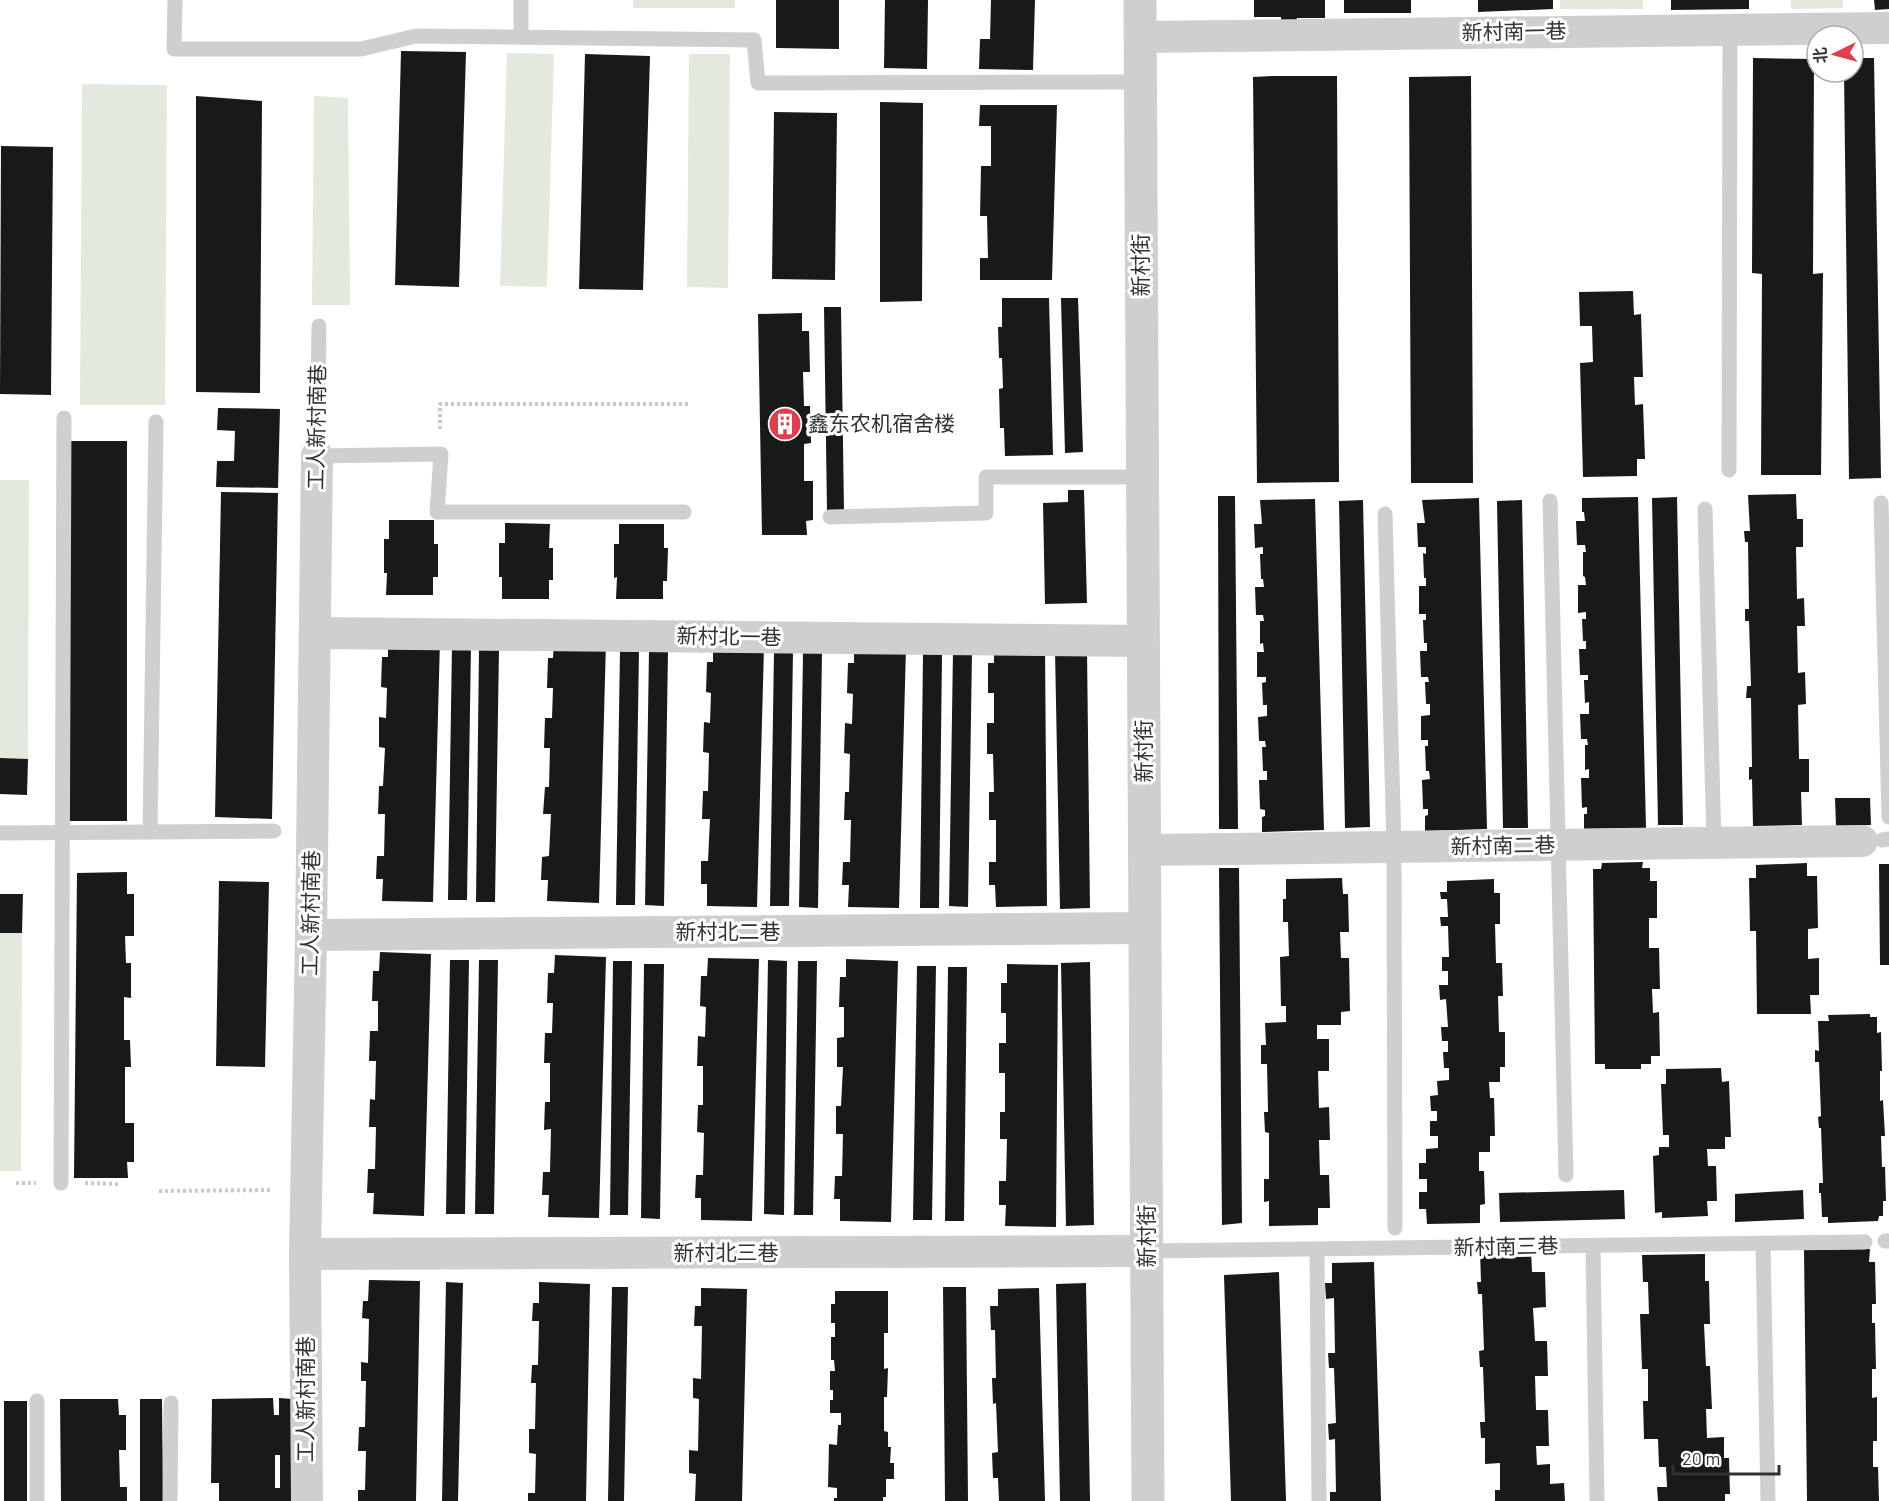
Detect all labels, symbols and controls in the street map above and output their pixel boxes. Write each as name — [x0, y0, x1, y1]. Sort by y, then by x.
street label: 新村南一巷 — [1461, 17, 1567, 44]
north arrow — [1805, 24, 1865, 84]
text: 北 — [1809, 47, 1830, 64]
street label: 新村街 — [1127, 234, 1152, 297]
street label: 工人新村南巷 — [302, 364, 329, 490]
building icon: 鑫东农机宿舍楼 — [767, 406, 803, 442]
place label: 鑫东农机宿舍楼 — [808, 410, 955, 435]
street label: 新村北一巷 — [676, 622, 782, 649]
street label: 新村街 — [1130, 720, 1155, 783]
street label: 新村南二巷 — [1450, 831, 1556, 858]
street label: 工人新村南巷 — [296, 850, 323, 976]
street label: 新村北二巷 — [676, 918, 781, 943]
street label: 新村街 — [1133, 1205, 1158, 1268]
street label: 新村南三巷 — [1453, 1232, 1559, 1259]
street label: 新村北三巷 — [674, 1239, 779, 1264]
street label: 工人新村南巷 — [292, 1336, 317, 1462]
scale bar — [1673, 1438, 1780, 1476]
text: 20 m — [1682, 1447, 1720, 1469]

